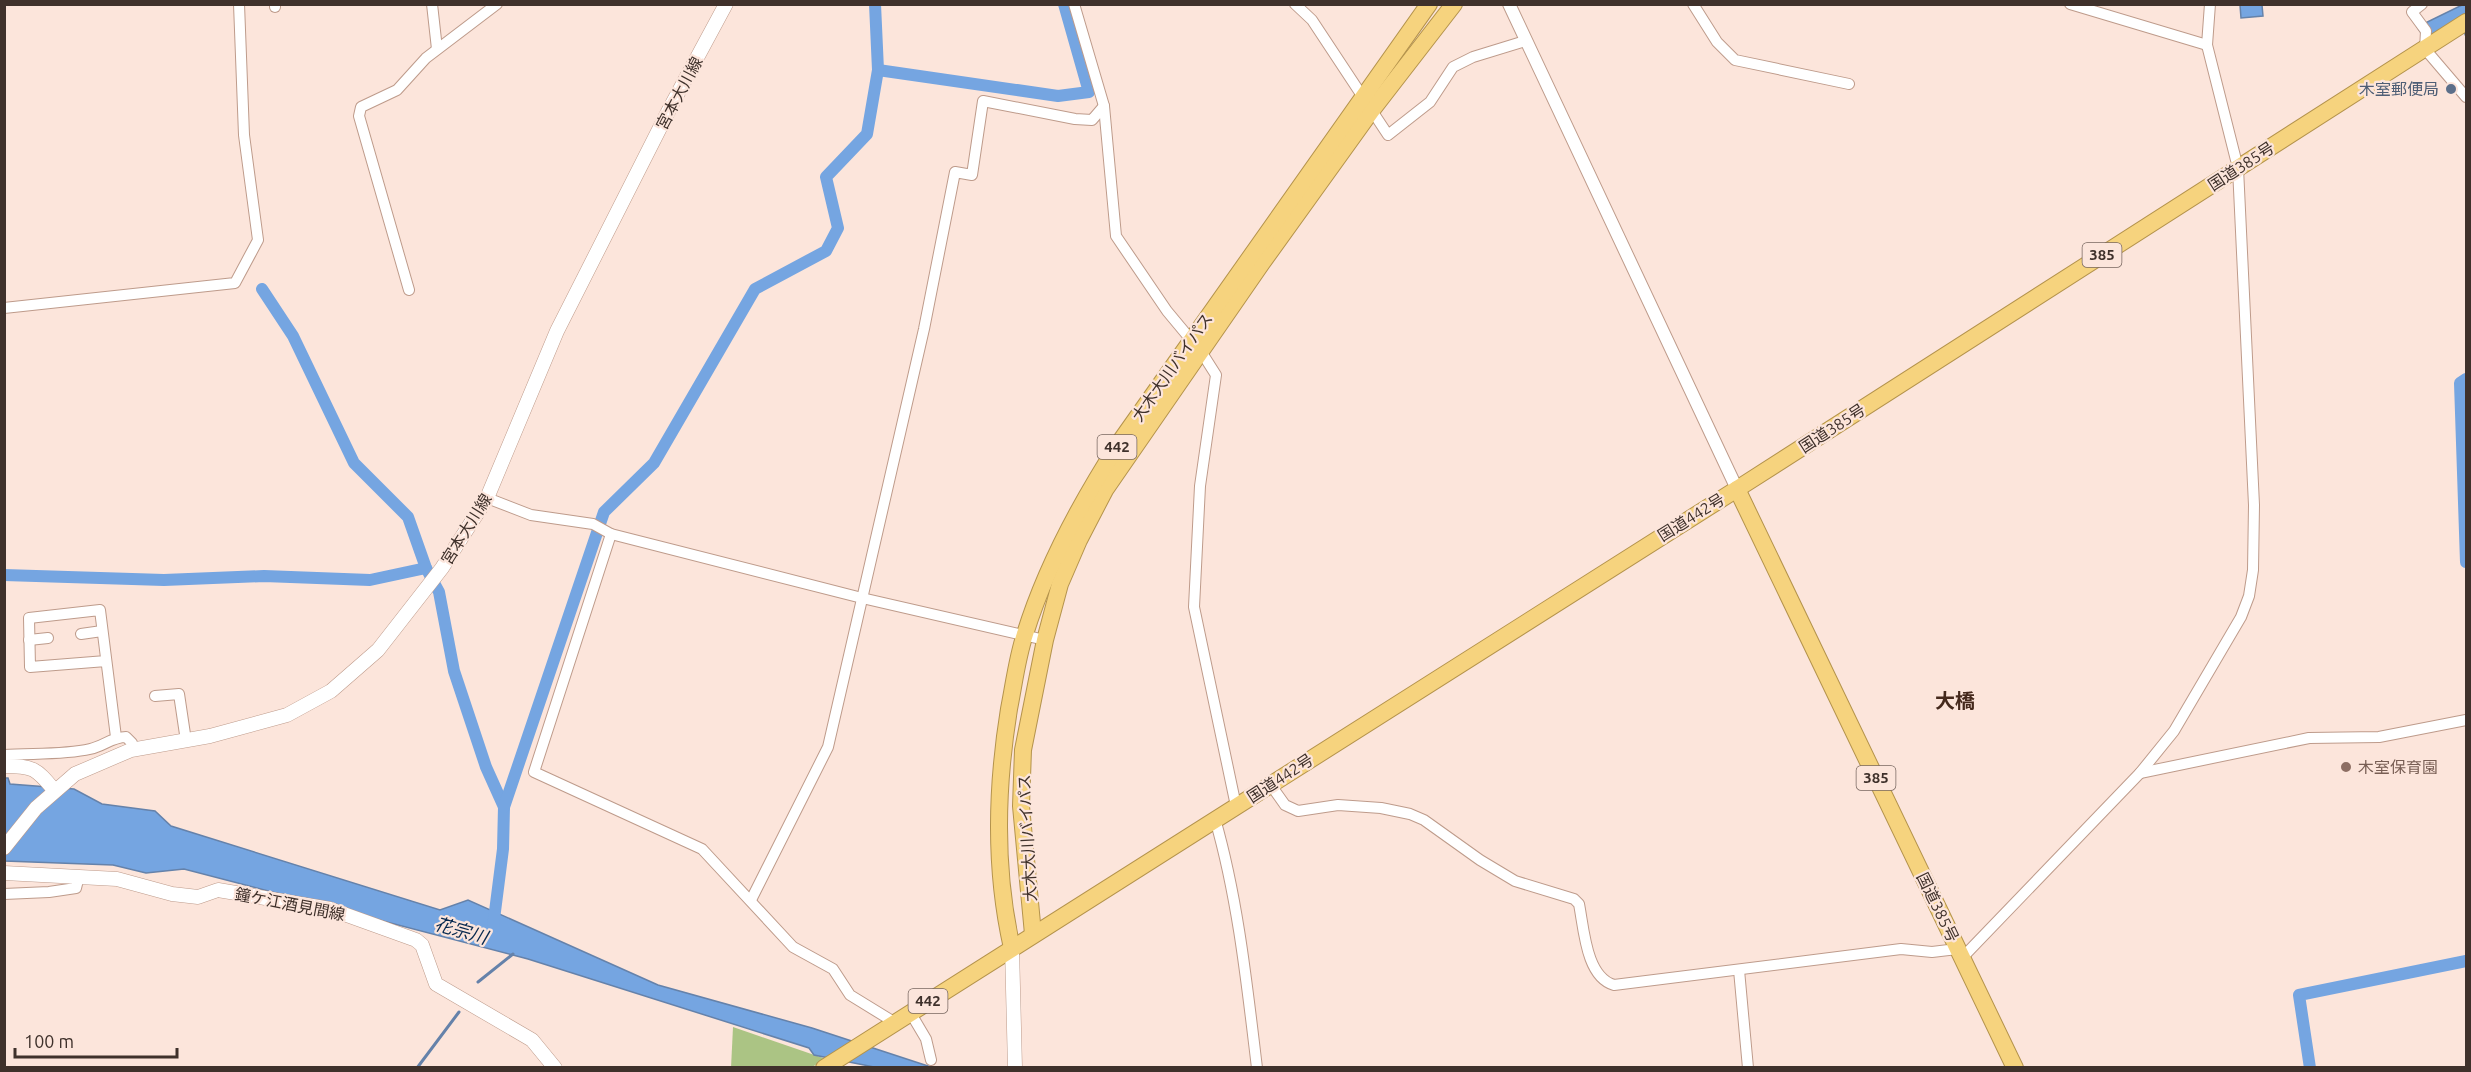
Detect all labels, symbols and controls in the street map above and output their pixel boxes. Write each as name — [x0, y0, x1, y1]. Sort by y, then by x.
street label: 宮本大川線 — [652, 53, 706, 133]
place label: 木室郵便局 — [2359, 80, 2439, 98]
marker: 木室郵便局 — [2444, 82, 2458, 96]
street label: 国道385号 — [2205, 138, 2277, 194]
road number: 385 — [2082, 243, 2122, 267]
street label: 大木大川バイパス — [1128, 310, 1216, 424]
street label: 国道385号 — [1796, 400, 1868, 456]
road number: 442 — [1098, 435, 1136, 459]
street label: 国道442号 — [1654, 489, 1728, 545]
street label: 宮本大川線 — [437, 490, 495, 568]
district label: 大橋 — [1935, 689, 1975, 712]
street label: 国道442号 — [1244, 750, 1316, 806]
place label: 木室保育園 — [2358, 758, 2438, 776]
marker: 木室保育園 — [2339, 760, 2353, 774]
road number: 385 — [1856, 766, 1896, 790]
street label: 大木大川バイパス — [1015, 774, 1039, 902]
street label: 国道385号 — [1913, 869, 1963, 945]
street label: 鐘ケ江酒見間線 — [233, 884, 347, 924]
water label: 花宗川 — [433, 913, 492, 948]
road number: 442 — [908, 989, 948, 1013]
scale bar — [15, 1021, 177, 1059]
text: 100 m — [24, 1031, 74, 1051]

